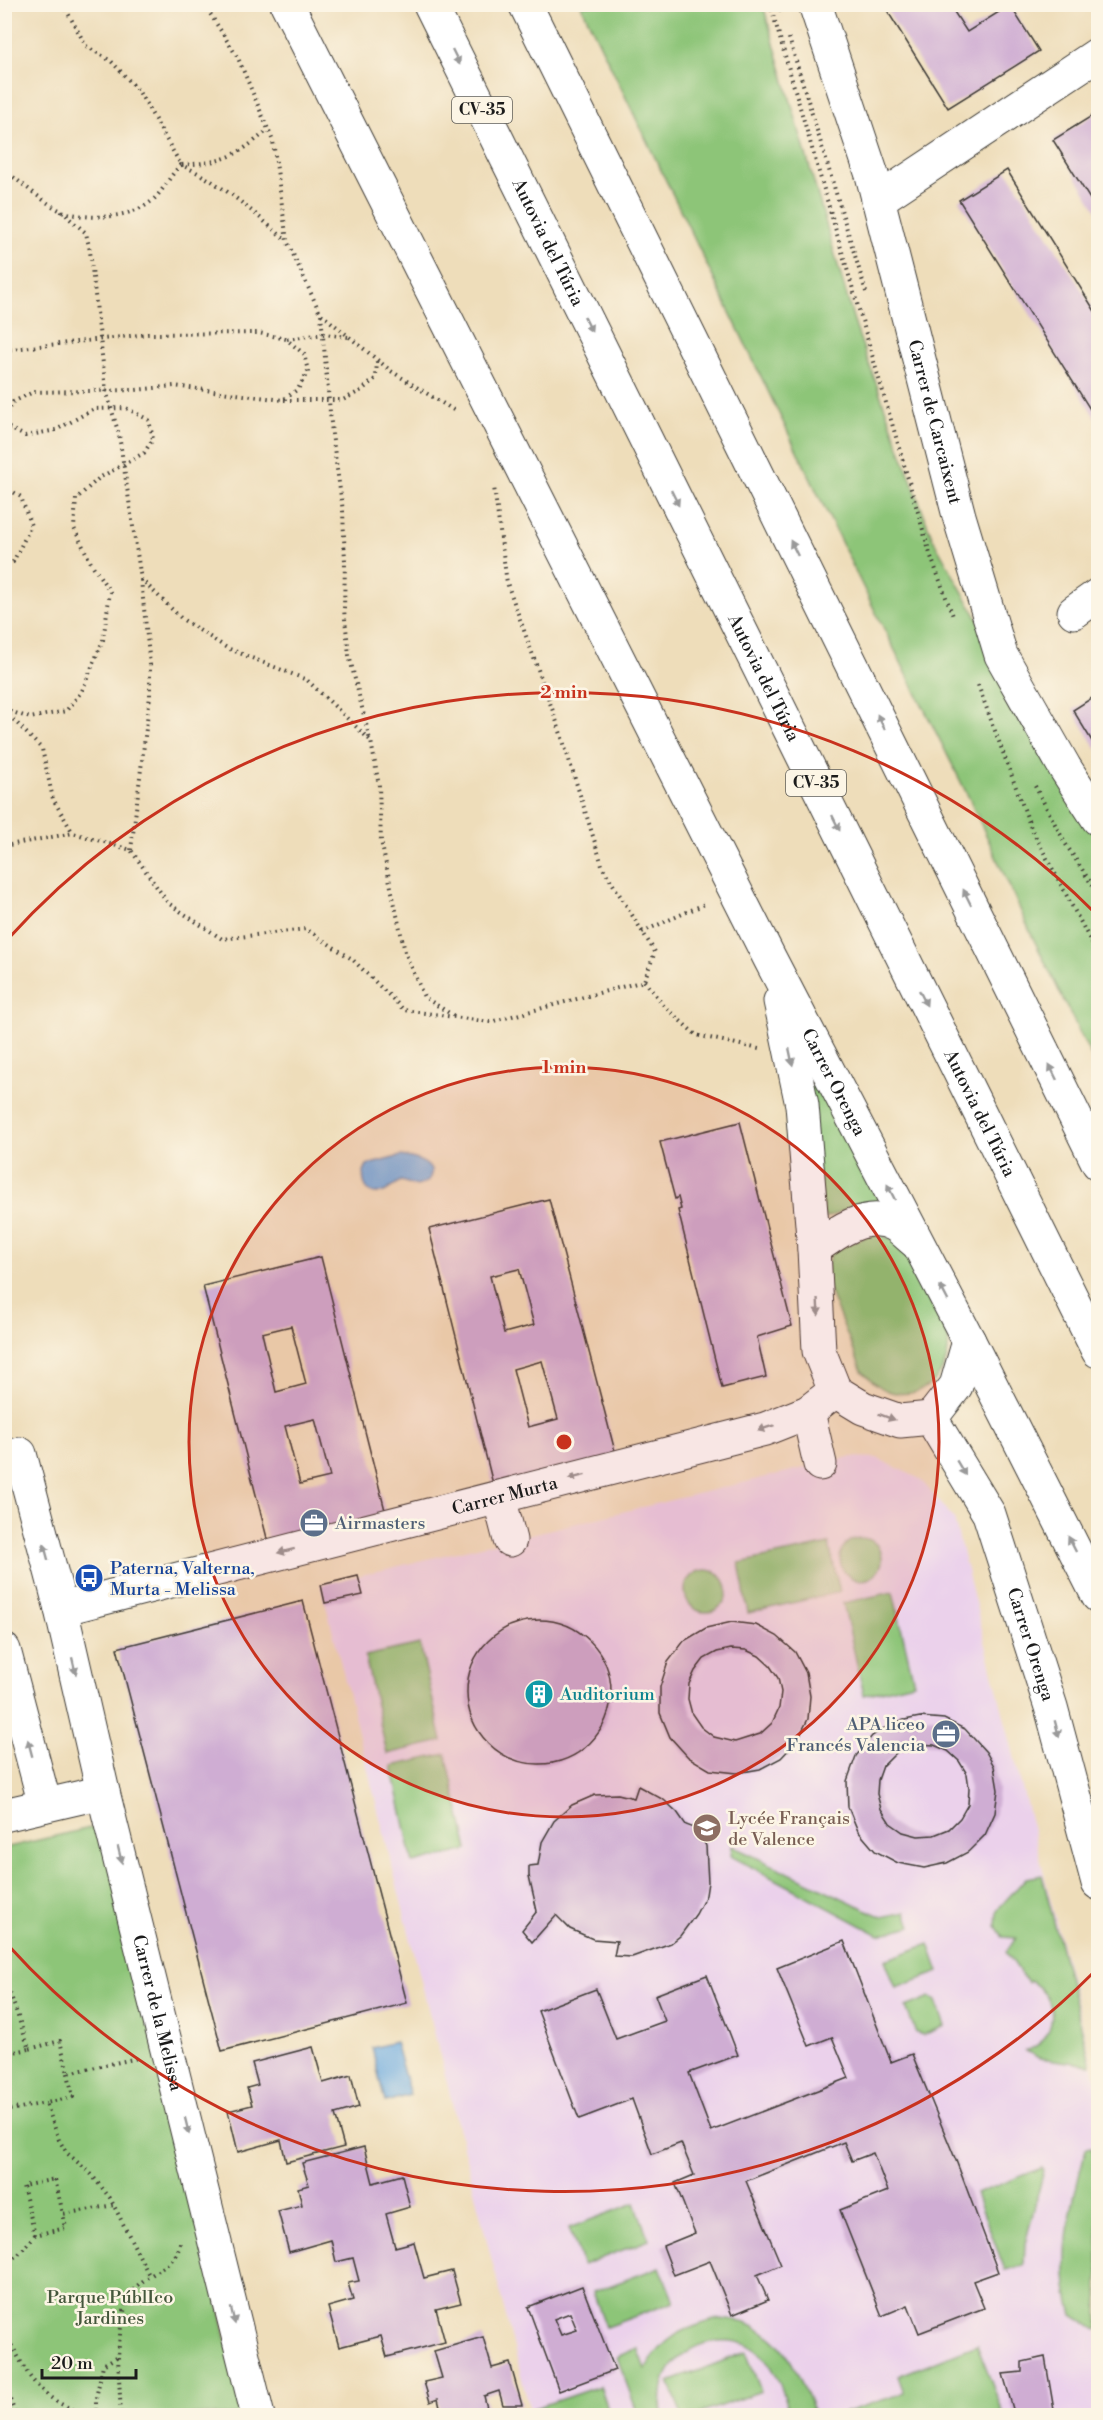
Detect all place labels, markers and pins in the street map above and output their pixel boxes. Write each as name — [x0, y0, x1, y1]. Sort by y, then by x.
centre of rings — [554, 1432, 574, 1452]
office icon: Airmasters — [298, 1507, 330, 1539]
place label: Airmasters — [334, 1512, 425, 1535]
place label: Paterna, Valterna, Murta - Melissa — [110, 1557, 255, 1601]
bus stop icon: Paterna, Valterna, Murta - Melissa — [73, 1562, 105, 1594]
building icon: Auditorium — [523, 1678, 555, 1710]
place label: Auditorium — [559, 1683, 655, 1706]
place label: APA liceo Francés Valencia — [786, 1713, 926, 1757]
office icon: APA liceo Francés Valencia — [930, 1718, 962, 1750]
place label: Lycée Français de Valence — [728, 1807, 850, 1851]
school or university icon: Lycée Français de Valence — [691, 1812, 723, 1844]

